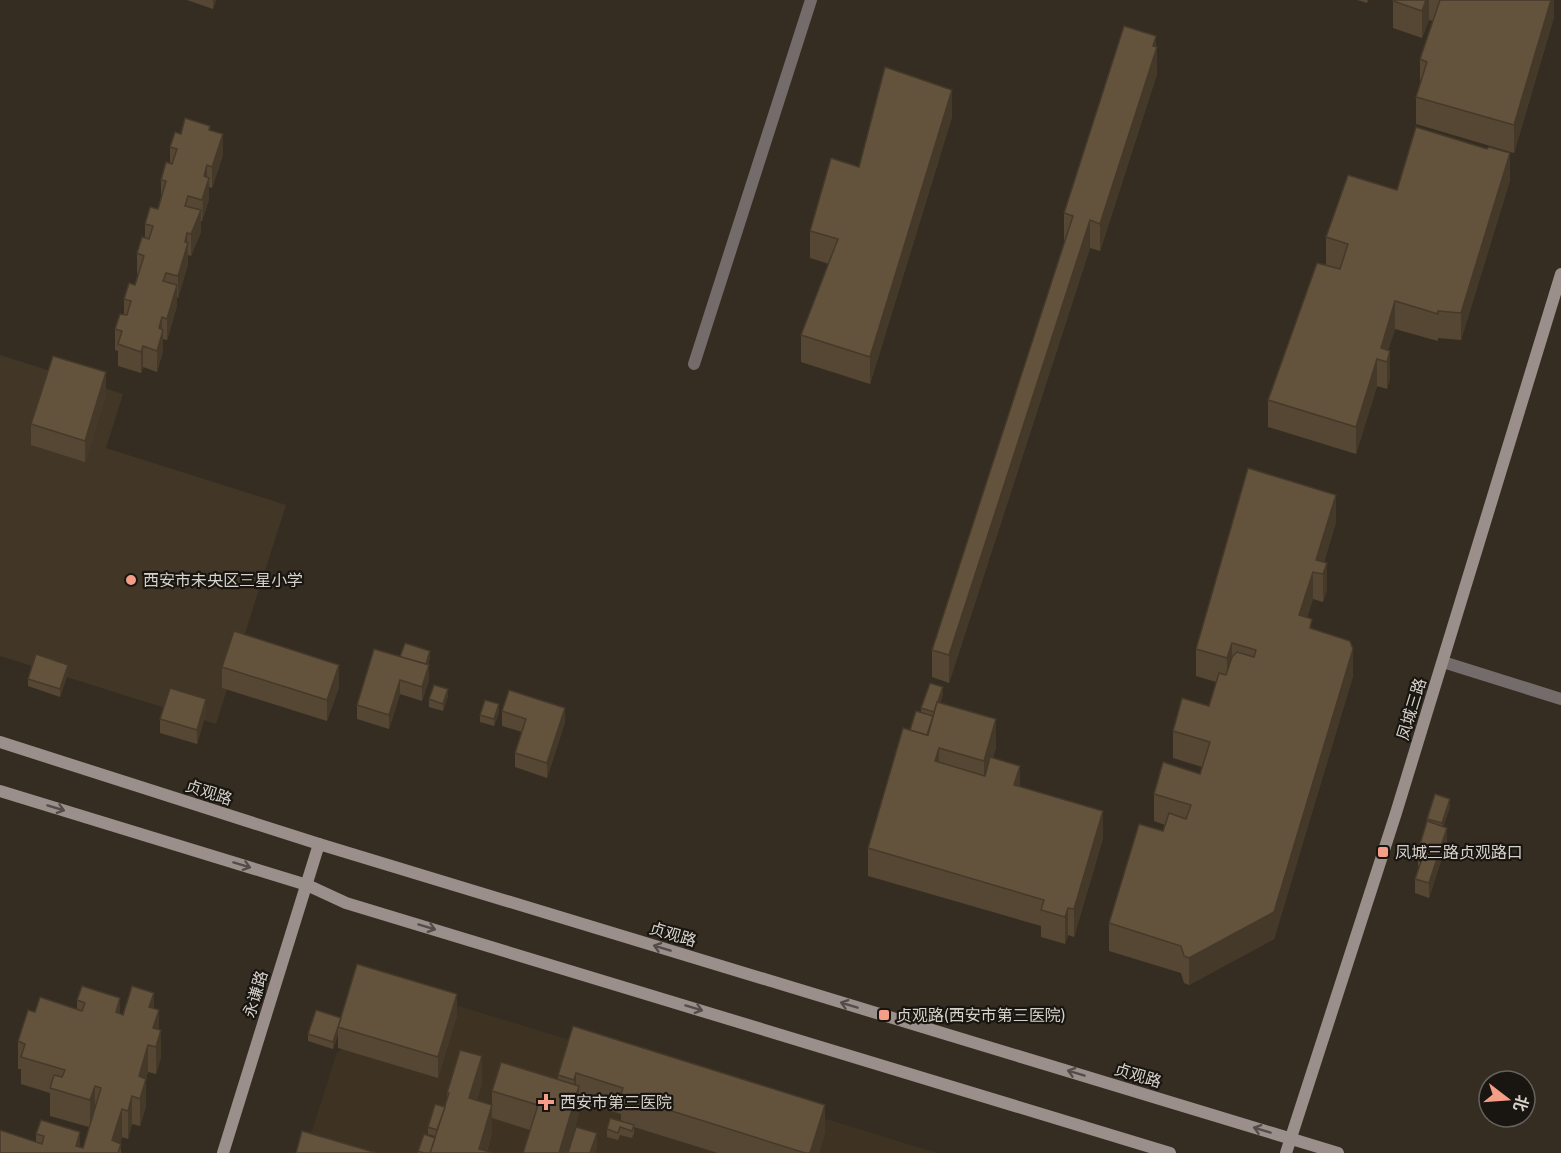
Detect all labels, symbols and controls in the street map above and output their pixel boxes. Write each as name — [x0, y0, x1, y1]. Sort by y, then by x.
place label: 西安市未央区三星小学 — [143, 571, 303, 590]
marker: 西安市未央区三星小学 — [124, 573, 138, 587]
street label: 凤城三路 — [1393, 676, 1430, 743]
street label: 贞观路 — [183, 776, 235, 809]
one-way arrow — [46, 803, 65, 814]
place label: 凤城三路贞观路口 — [1395, 843, 1523, 862]
marker: 凤城三路贞观路口 — [1376, 845, 1390, 859]
one-way arrow — [232, 860, 251, 871]
street label: 贞观路 — [647, 918, 699, 951]
one-way arrow — [417, 922, 436, 933]
one-way arrow — [653, 942, 672, 953]
street label: 永谦路 — [239, 968, 272, 1020]
one-way arrow — [840, 998, 859, 1009]
one-way arrow — [684, 1003, 703, 1014]
place label: 贞观路(西安市第三医院) — [896, 1006, 1066, 1025]
marker: 贞观路(西安市第三医院) — [877, 1008, 891, 1022]
street label: 贞观路 — [1112, 1059, 1164, 1092]
one-way arrow — [1067, 1067, 1086, 1078]
north arrow — [1477, 1069, 1537, 1129]
marker: 西安市第三医院 — [537, 1093, 555, 1111]
place label: 西安市第三医院 — [560, 1093, 672, 1112]
text: 北 — [1509, 1093, 1532, 1114]
one-way arrow — [1253, 1124, 1272, 1135]

